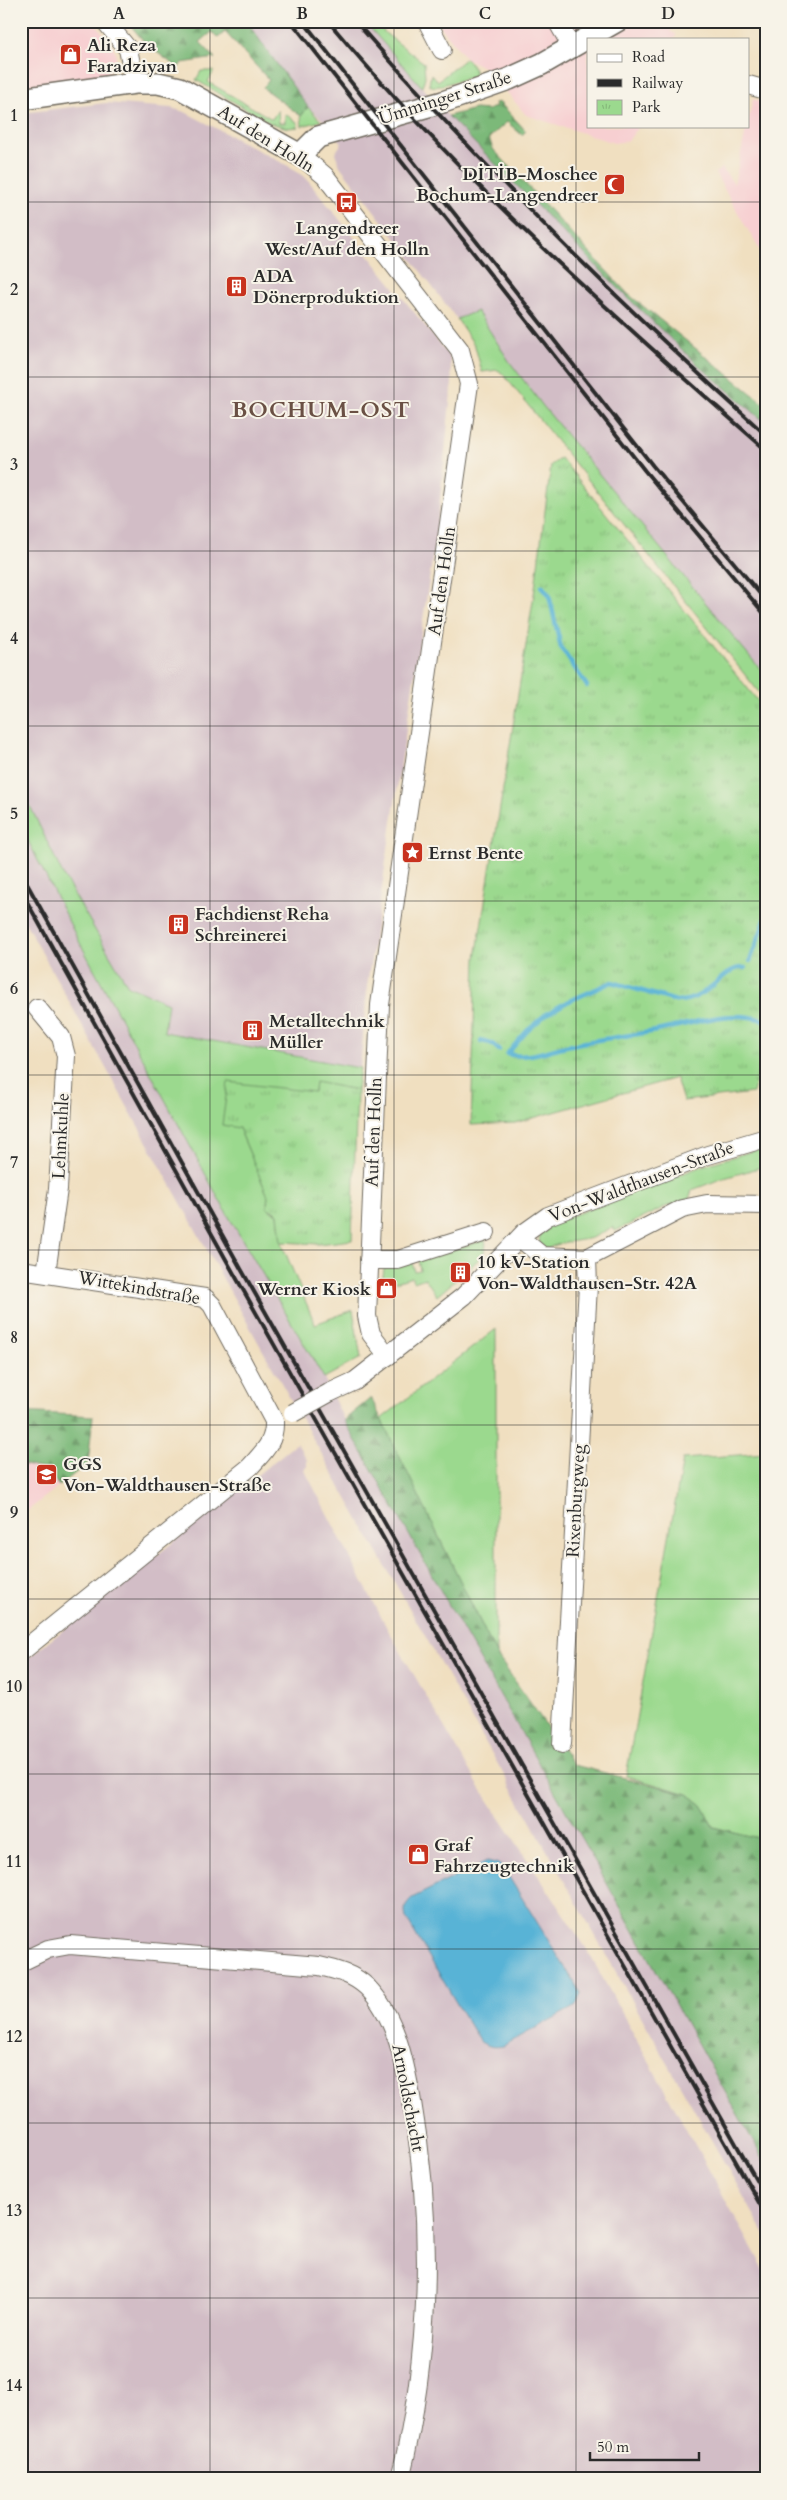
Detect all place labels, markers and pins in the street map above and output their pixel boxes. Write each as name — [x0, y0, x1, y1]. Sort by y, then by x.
place label: Ali Reza Faradziyan — [87, 33, 178, 79]
shop icon: Ali Reza Faradziyan — [59, 43, 83, 67]
place label: DİTİB-Moschee Bochum-Langendreer — [416, 162, 599, 208]
mosque icon: DİTİB-Moschee Bochum-Langendreer — [602, 172, 626, 196]
bus stop icon: Langendreer West/Auf den Holln — [335, 191, 359, 215]
place label: Langendreer West/Auf den Holln — [264, 216, 430, 262]
place label: ADA Dönerproduktion — [253, 264, 400, 310]
building icon: ADA Dönerproduktion — [225, 274, 249, 298]
place icon: Ernst Bente — [400, 841, 424, 865]
place label: Ernst Bente — [428, 841, 523, 866]
place label: Fachdienst Reha Schreinerei — [195, 902, 329, 948]
building icon: Fachdienst Reha Schreinerei — [167, 912, 191, 936]
place label: Metalltechnik Müller — [269, 1009, 386, 1055]
building icon: Metalltechnik Müller — [241, 1019, 265, 1043]
place label: 10 kV-Station Von-Waldthausen-Str. 42A — [477, 1250, 697, 1296]
building icon: 10 kV-Station Von-Waldthausen-Str. 42A — [449, 1260, 473, 1284]
place label: Werner Kiosk — [256, 1277, 372, 1302]
shop icon: Werner Kiosk — [375, 1277, 399, 1301]
place label: GGS Von-Waldthausen-Straße — [63, 1452, 272, 1498]
school or university icon: GGS Von-Waldthausen-Straße — [35, 1462, 59, 1486]
place label: Graf Fahrzeugtechnik — [434, 1833, 575, 1879]
shop icon: Graf Fahrzeugtechnik — [406, 1843, 430, 1867]

